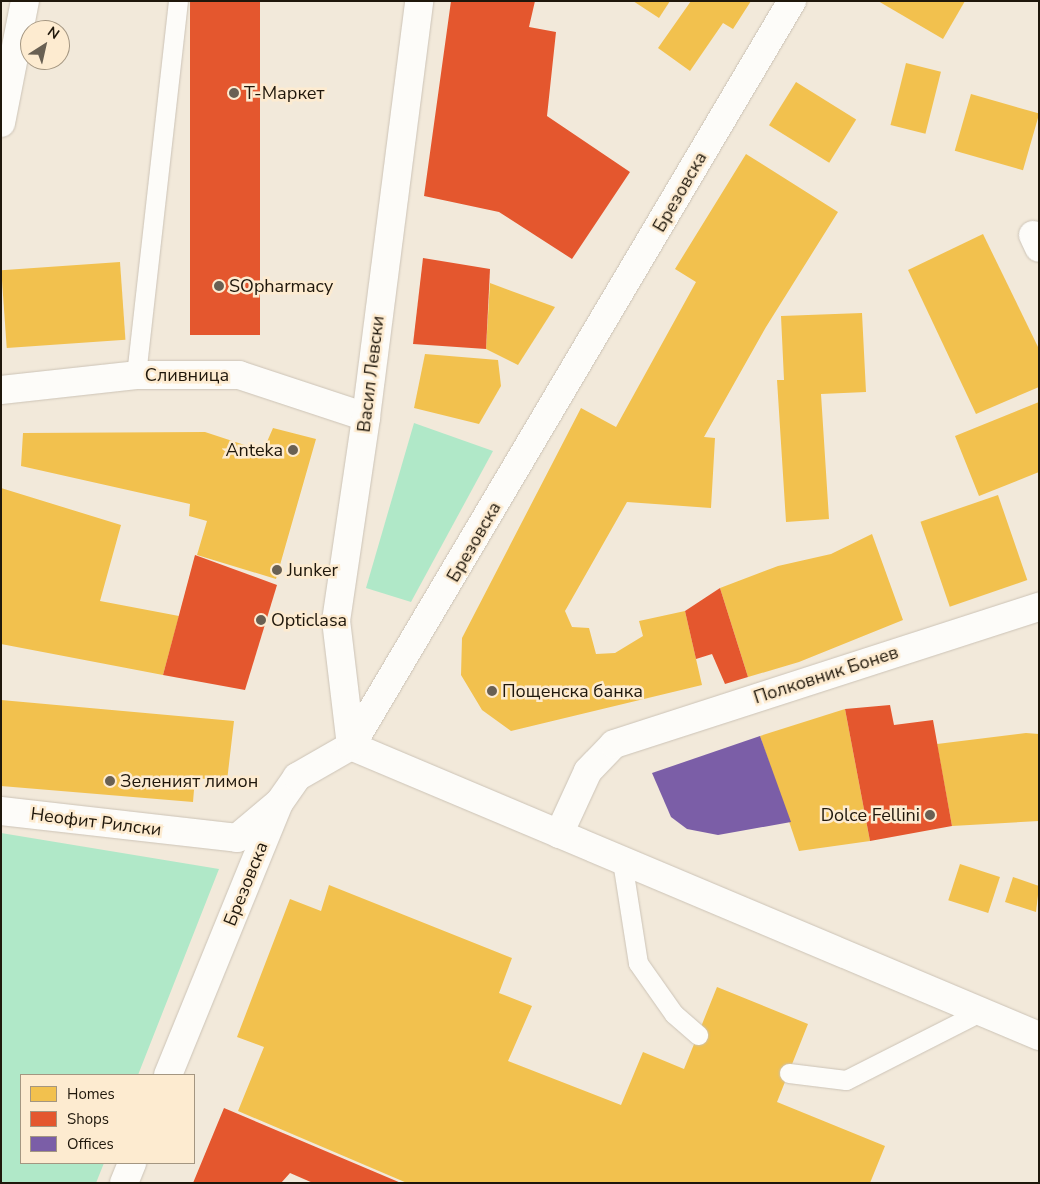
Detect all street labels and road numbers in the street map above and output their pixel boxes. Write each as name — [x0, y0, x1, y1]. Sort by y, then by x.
street label: Брезовска — [648, 148, 712, 236]
street label: Васил Левски — [353, 314, 389, 434]
street label: Сливница — [145, 364, 229, 386]
street label: Брезовска — [442, 498, 506, 586]
street label: Полковник Бонев — [751, 641, 901, 709]
street label: Неофит Рилски — [29, 803, 163, 841]
street label: Брезовска — [219, 839, 273, 929]

